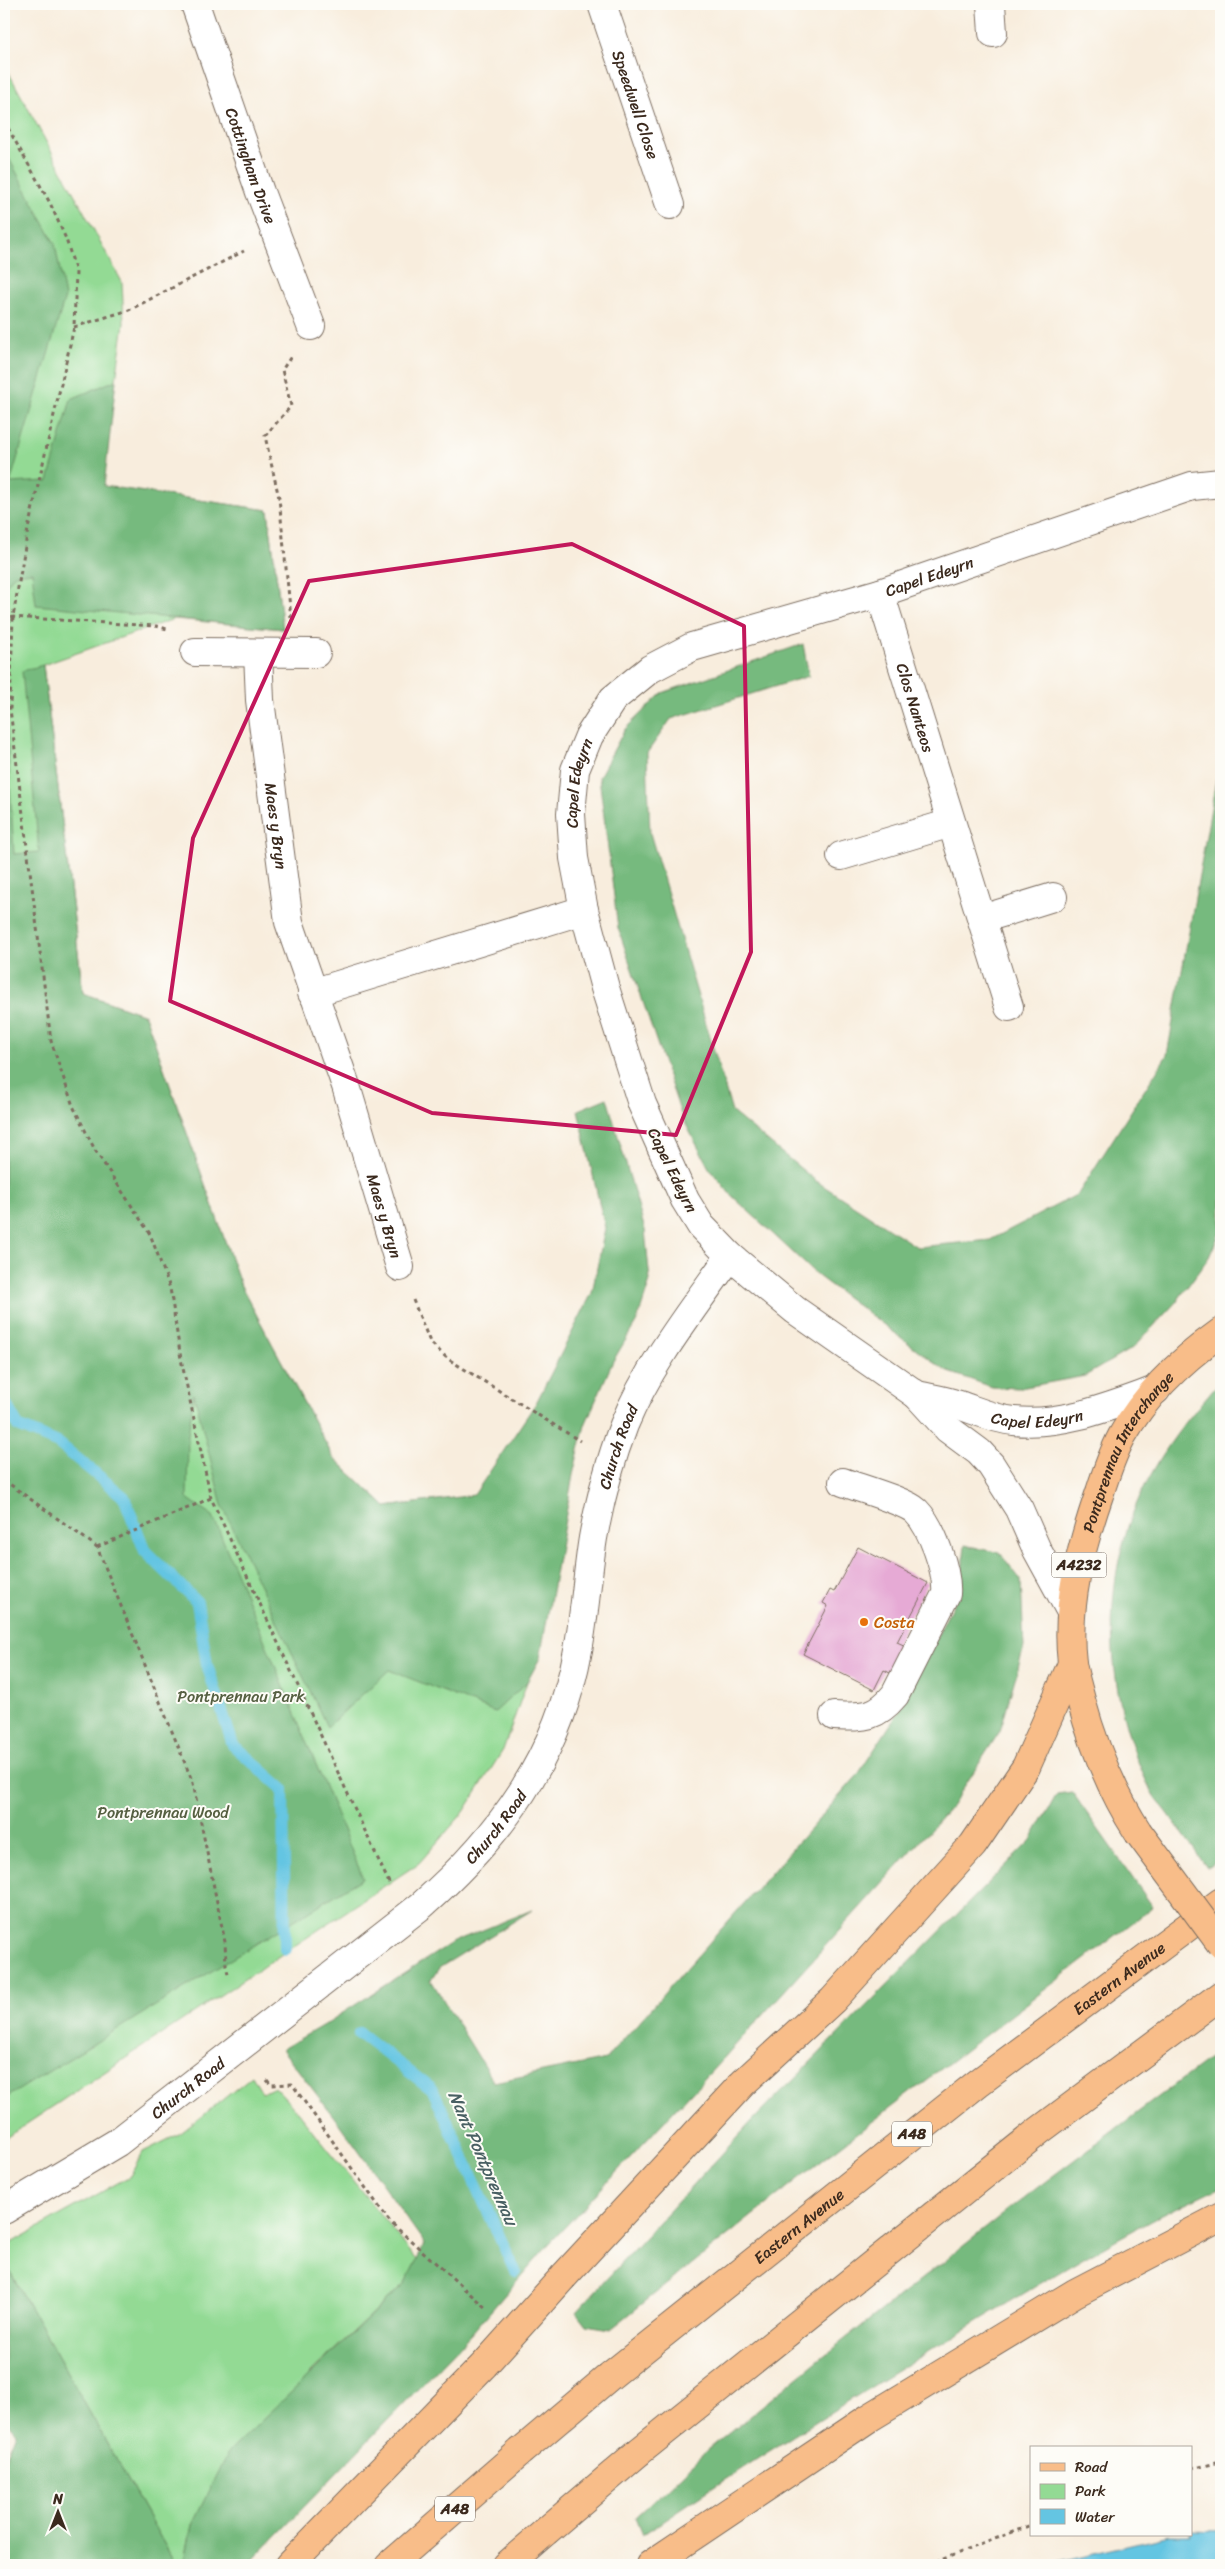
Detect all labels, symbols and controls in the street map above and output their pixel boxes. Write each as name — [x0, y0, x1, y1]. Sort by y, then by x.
street label: Speedwell Close — [604, 46, 667, 163]
street label: Cottingham Drive — [217, 104, 285, 228]
street label: Capel Edeyrn — [881, 548, 978, 605]
street label: Clos Nanteos — [888, 659, 943, 757]
street label: Capel Edeyrn — [557, 733, 602, 829]
street label: Maes y Bryn — [256, 781, 296, 871]
street label: Capel Edeyrn — [639, 1123, 706, 1218]
street label: Maes y Bryn — [358, 1170, 411, 1262]
street label: Pontprennau Interchange — [1074, 1364, 1181, 1536]
street label: Church Road — [590, 1398, 647, 1492]
street label: Capel Edeyrn — [988, 1401, 1087, 1437]
road number: A4232 — [1052, 1552, 1106, 1578]
place label: Costa — [874, 1608, 915, 1637]
marker: Costa — [858, 1616, 870, 1628]
park label: Pontprennau Park — [177, 1682, 305, 1711]
street label: Church Road — [458, 1783, 536, 1871]
park label: Pontprennau Wood — [97, 1798, 230, 1827]
street label: Eastern Avenue — [1066, 1934, 1172, 2023]
street label: Church Road — [144, 2049, 233, 2127]
water label: Nant Pontprennau — [439, 2085, 528, 2233]
road number: A48 — [892, 2122, 932, 2146]
street label: Eastern Avenue — [747, 2181, 851, 2272]
legend — [1030, 2446, 1192, 2536]
text: Road — [1075, 2454, 1108, 2480]
text: Park — [1075, 2478, 1106, 2504]
north arrow — [32, 2486, 82, 2536]
text: N — [52, 2487, 63, 2512]
road number: A48 — [435, 2496, 475, 2522]
text: Water — [1075, 2504, 1115, 2530]

